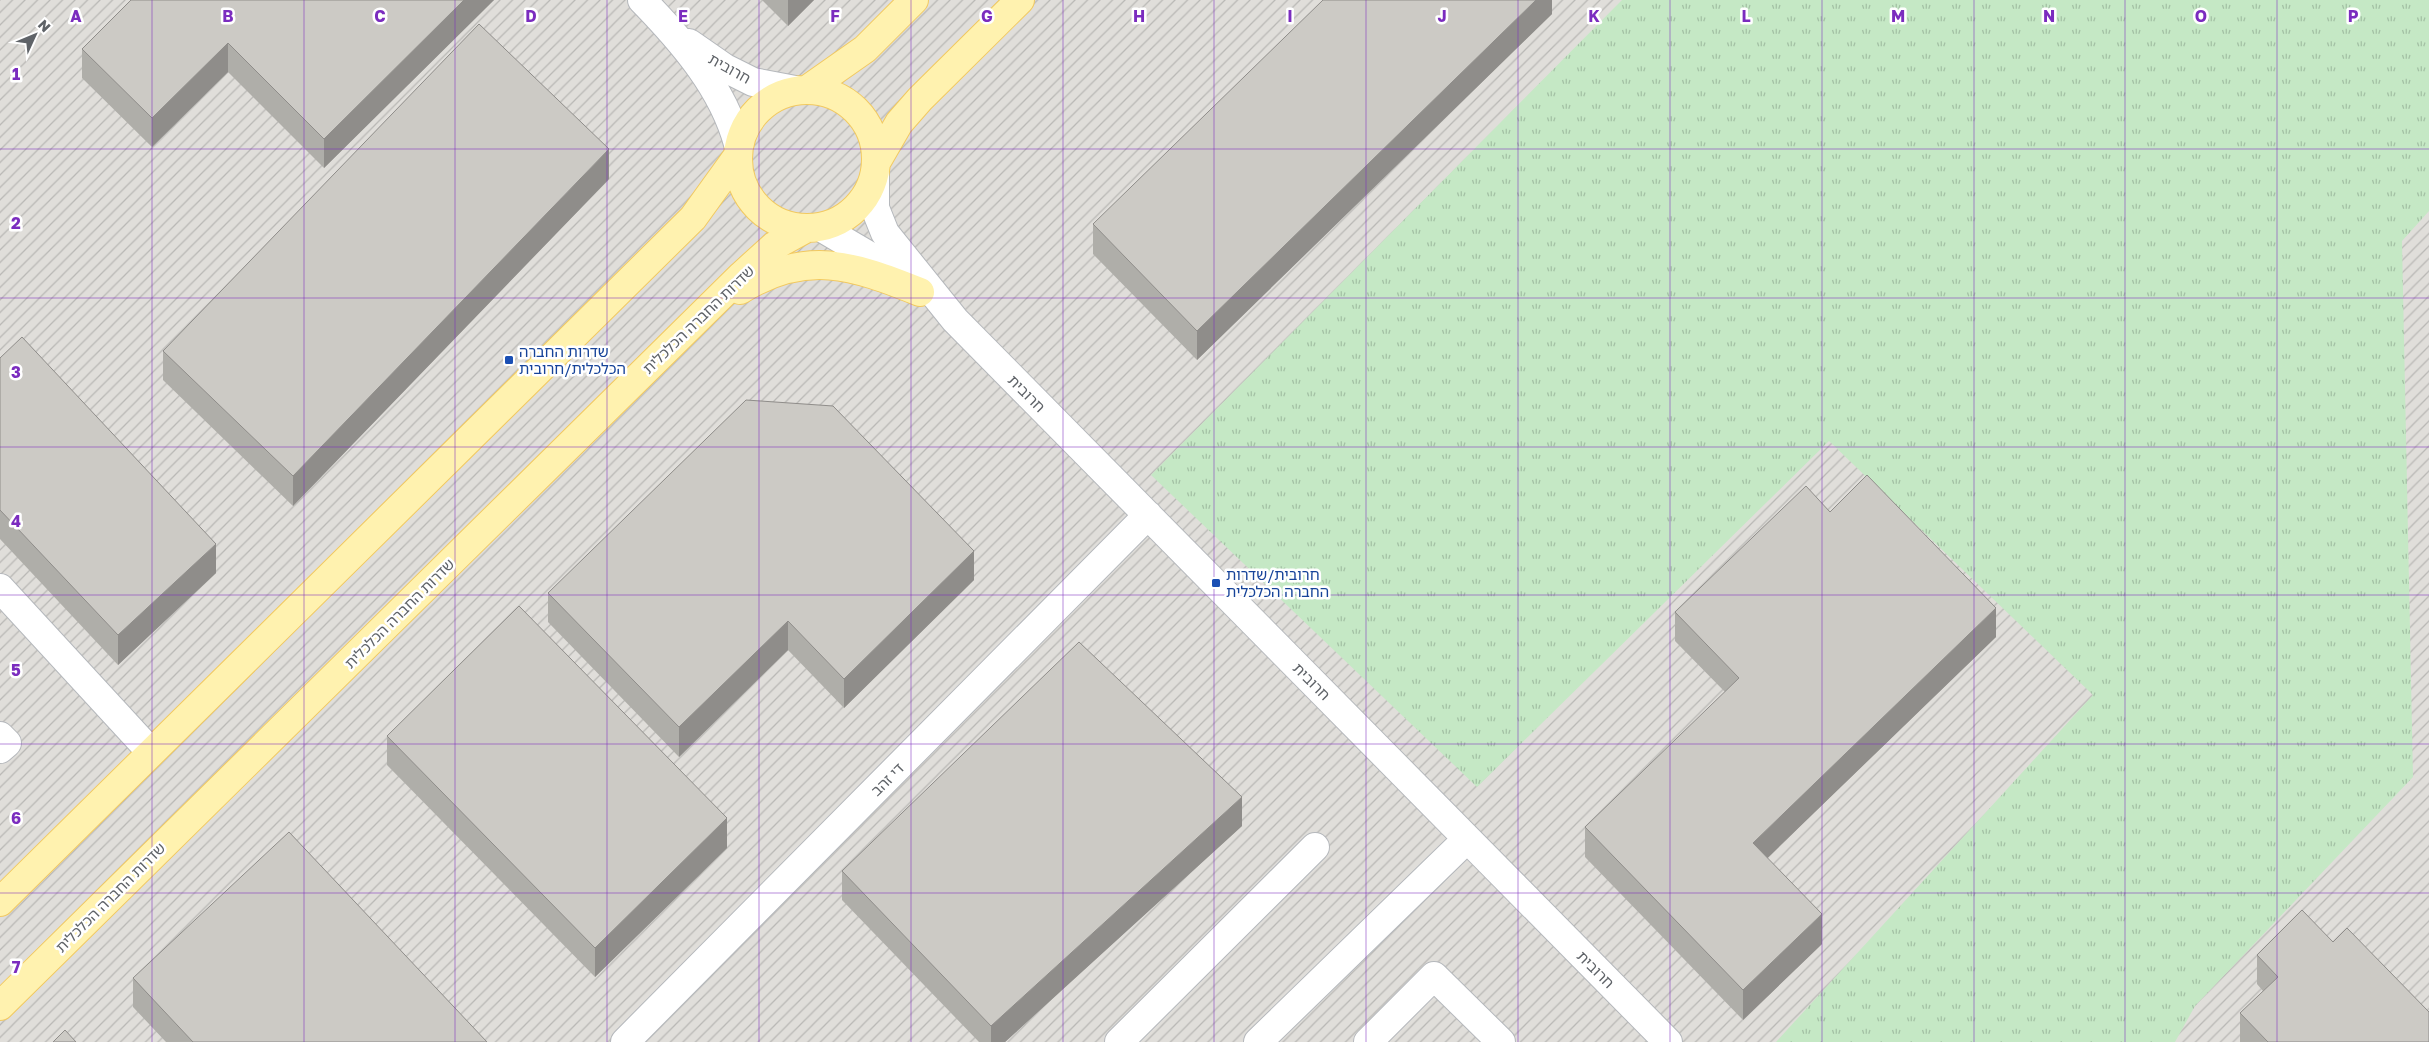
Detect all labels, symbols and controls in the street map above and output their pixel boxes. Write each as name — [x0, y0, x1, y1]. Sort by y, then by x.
text: A — [70, 6, 82, 26]
text: B — [222, 6, 234, 26]
text: C — [374, 6, 386, 26]
text: D — [525, 6, 537, 26]
text: E — [678, 6, 688, 26]
text: F — [830, 6, 840, 26]
text: G — [981, 6, 993, 26]
text: H — [1133, 6, 1145, 26]
text: I — [1287, 6, 1293, 26]
text: J — [1437, 6, 1447, 26]
text: K — [1588, 6, 1600, 26]
text: L — [1741, 6, 1751, 26]
text: M — [1891, 6, 1905, 26]
text: N — [2043, 6, 2055, 26]
text: O — [2195, 6, 2207, 26]
text: P — [2348, 6, 2359, 26]
north arrow — [10, 10, 60, 60]
text: N — [35, 16, 55, 35]
street label: חרובית — [706, 49, 754, 87]
text: 1 — [12, 64, 20, 84]
text: 2 — [11, 213, 21, 233]
street label: שדרות החברה הכלכלית — [639, 261, 757, 377]
place label: שדרות החברה הכלכלית/חרובית — [519, 342, 626, 377]
marker: שדרות החברה הכלכלית/חרובית — [503, 354, 515, 366]
text: 3 — [11, 362, 21, 382]
street label: חרובית — [1005, 371, 1049, 415]
text: 4 — [11, 511, 21, 531]
street label: שדרות החברה הכלכלית — [340, 554, 458, 672]
place label: חרובית/שדרות החברה הכלכלית — [1226, 565, 1329, 600]
marker: חרובית/שדרות החברה הכלכלית — [1210, 577, 1222, 589]
street label: חרובית — [1290, 659, 1334, 703]
text: 5 — [11, 660, 21, 680]
street label: די זהב — [867, 759, 907, 799]
text: 6 — [11, 808, 21, 828]
street label: שדרות החברה הכלכלית — [51, 838, 169, 956]
street label: חרובית — [1574, 947, 1618, 991]
text: 7 — [12, 957, 21, 977]

